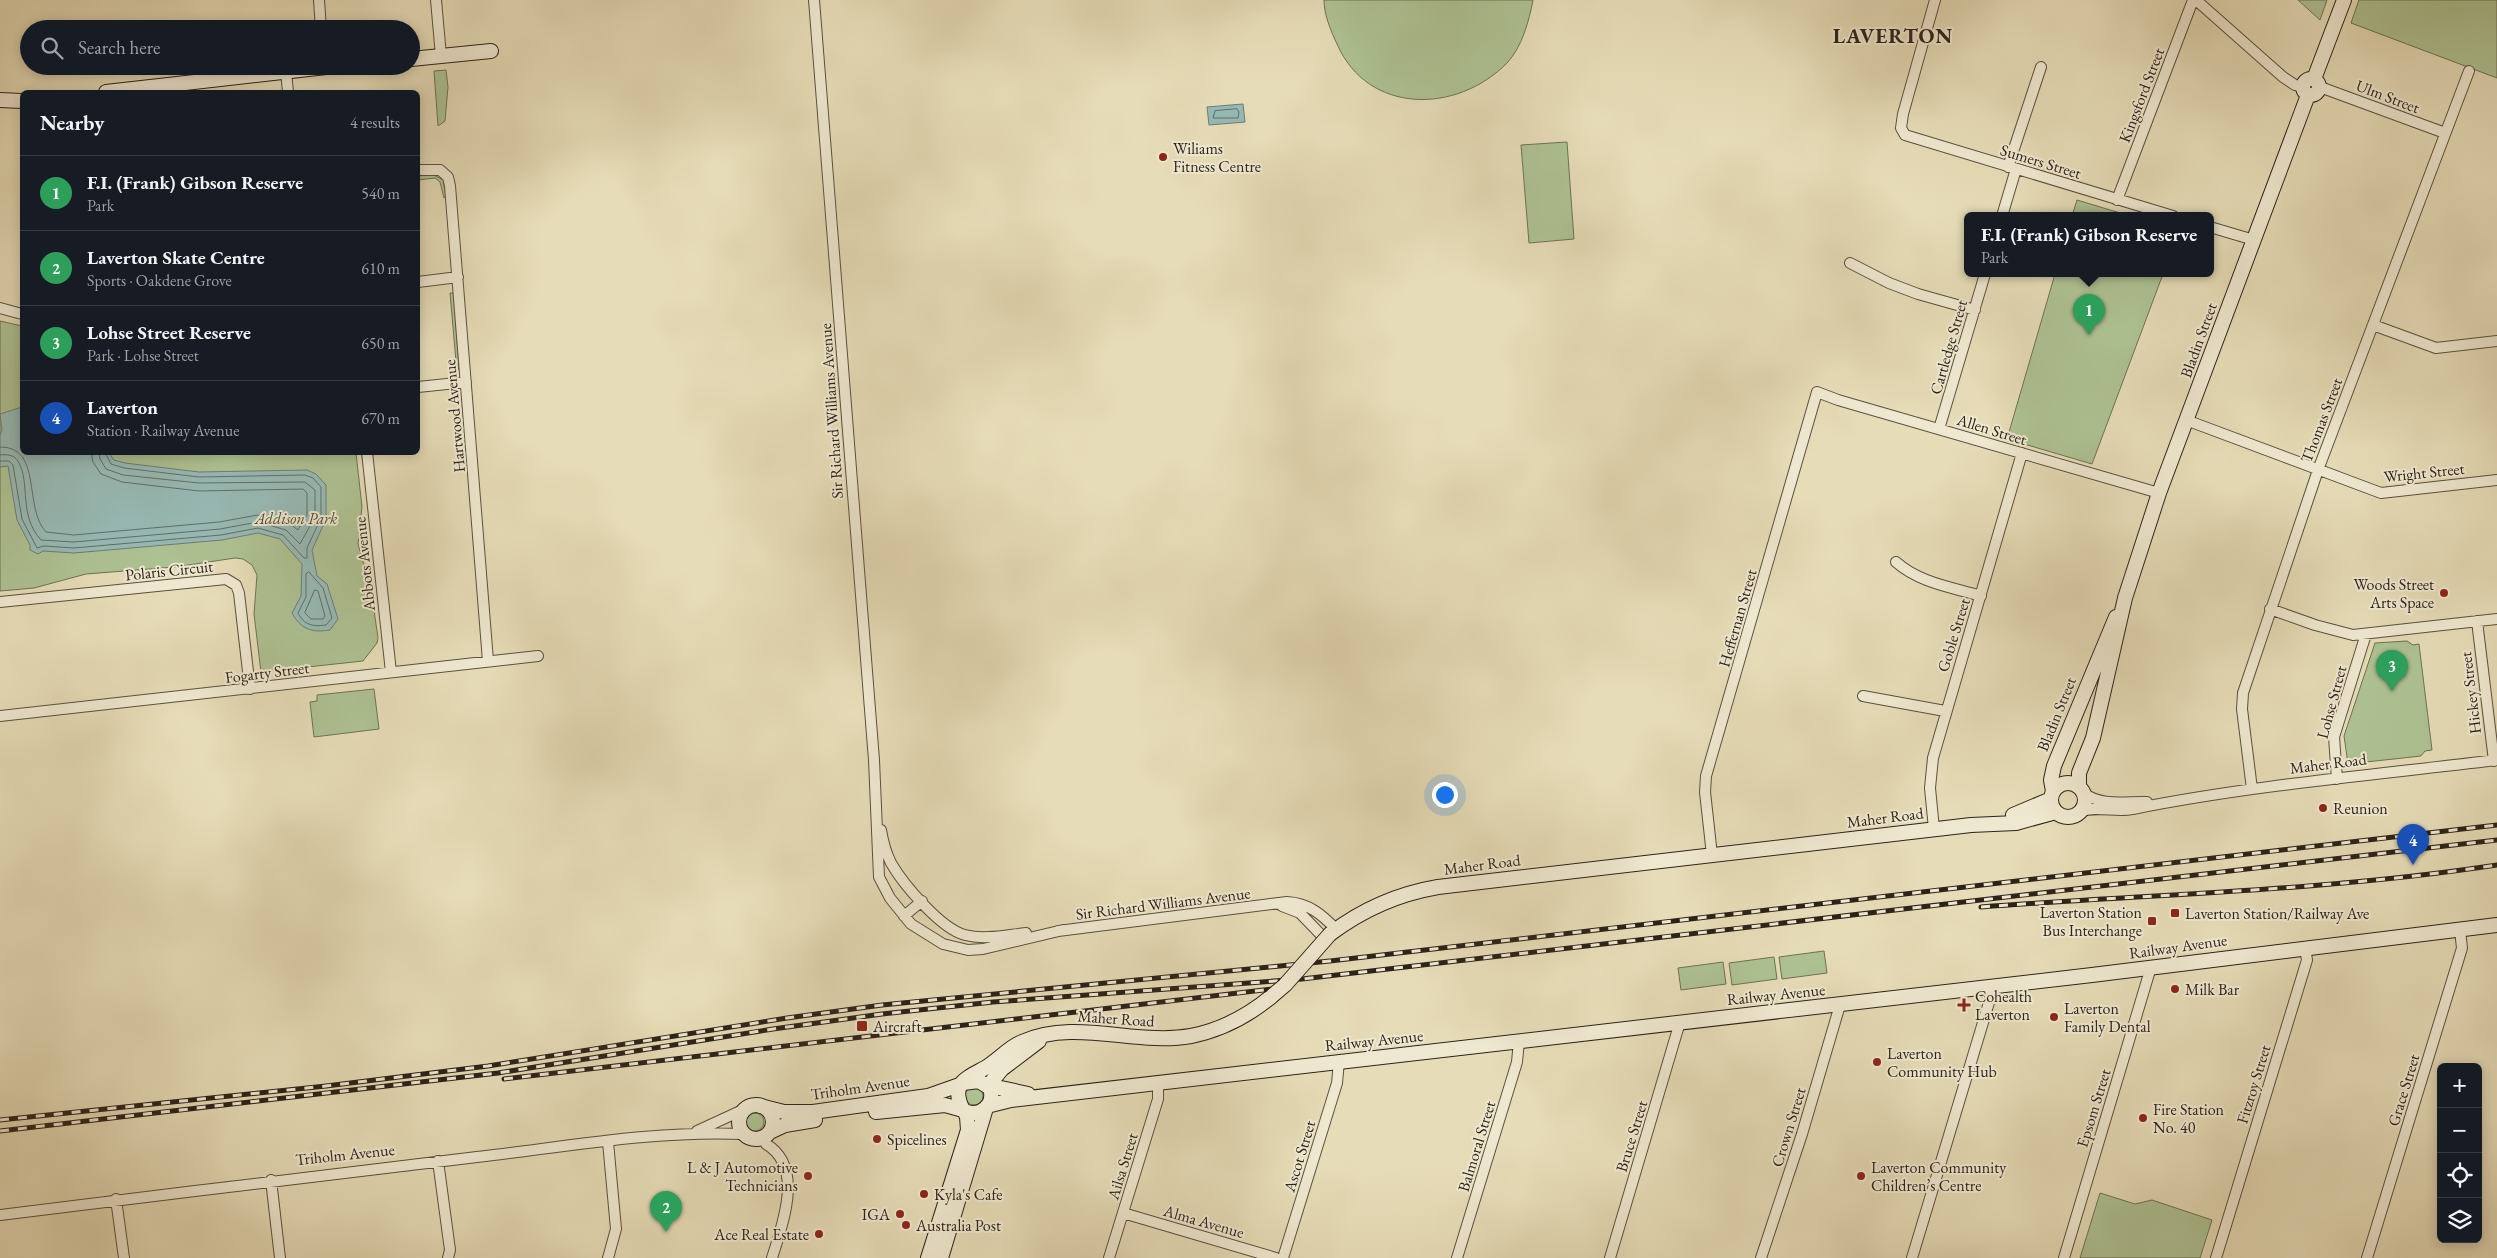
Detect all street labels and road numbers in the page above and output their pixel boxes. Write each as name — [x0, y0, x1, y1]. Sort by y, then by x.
street label: Kingsford Street — [2114, 45, 2169, 146]
street label: Ulm Street — [2353, 75, 2423, 118]
street label: Sumers Street — [1998, 139, 2084, 184]
street label: Cartledge Street — [1925, 297, 1972, 397]
street label: Bladin Street — [2175, 300, 2222, 381]
street label: Sir Richard Williams Avenue — [815, 322, 848, 499]
street label: Hartwood Avenue — [439, 359, 470, 473]
street label: Thomas Street — [2296, 375, 2347, 466]
street label: Allen Street — [1953, 409, 2029, 450]
street label: Wright Street — [2383, 458, 2465, 487]
street label: Abbots Avenue — [349, 516, 380, 613]
street label: Polaris Circuit — [124, 555, 214, 586]
street label: Heffernan Street — [1713, 567, 1762, 670]
street label: Goble Street — [1932, 596, 1975, 675]
street label: Hickey Street — [2455, 651, 2486, 735]
street label: Fogarty Street — [224, 657, 310, 688]
street label: Lohse Street — [2312, 663, 2351, 741]
street label: Bladin Street — [2032, 674, 2081, 754]
street label: Maher Road — [2289, 748, 2368, 779]
street label: Maher Road — [1846, 802, 1925, 833]
street label: Maher Road — [1443, 849, 1522, 880]
street label: Sir Richard Williams Avenue — [1074, 882, 1252, 925]
street label: Railway Avenue — [2128, 929, 2228, 964]
street label: Railway Avenue — [1726, 979, 1826, 1010]
street label: Maher Road — [1077, 1005, 1156, 1032]
street label: Railway Avenue — [1324, 1025, 1424, 1056]
street label: Fitzroy Street — [2232, 1042, 2275, 1126]
street label: Grace Street — [2383, 1052, 2424, 1129]
street label: Epsom Street — [2072, 1066, 2115, 1150]
street label: Triholm Avenue — [809, 1070, 911, 1105]
street label: Crown Street — [1766, 1085, 1811, 1169]
street label: Balmoral Street — [1453, 1098, 1500, 1194]
street label: Bruce Street — [1611, 1098, 1652, 1175]
street label: Ascot Street — [1278, 1118, 1320, 1195]
street label: Ailsa Street — [1102, 1130, 1143, 1203]
street label: Triholm Avenue — [294, 1139, 396, 1170]
street label: Alma Avenue — [1160, 1200, 1247, 1243]

